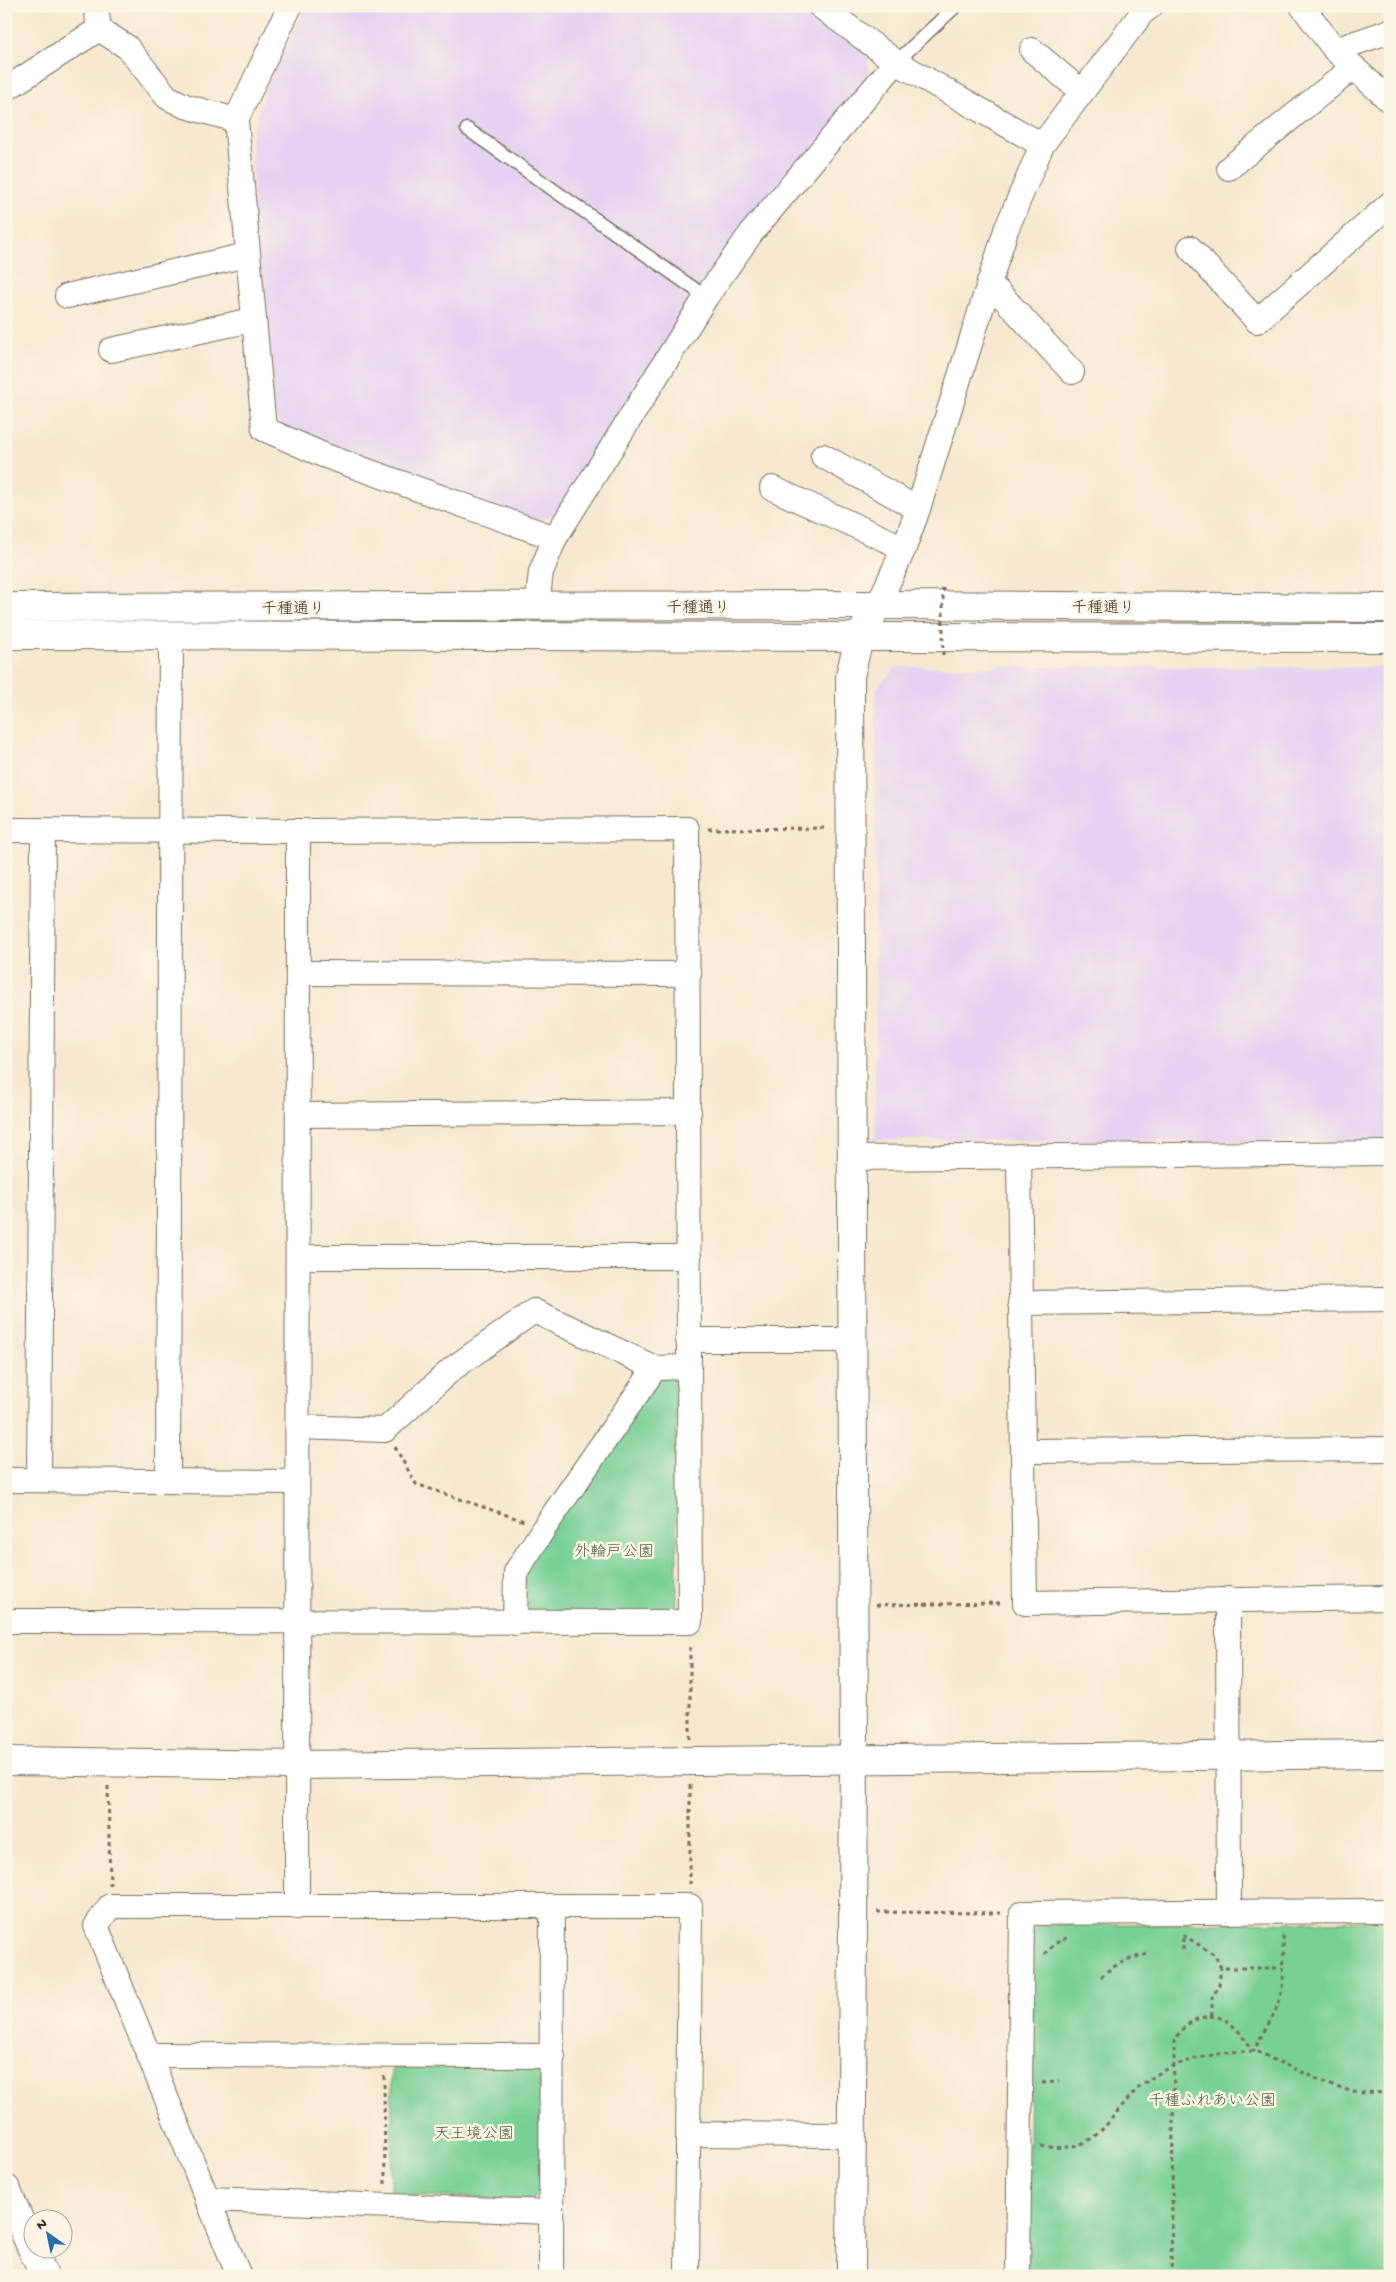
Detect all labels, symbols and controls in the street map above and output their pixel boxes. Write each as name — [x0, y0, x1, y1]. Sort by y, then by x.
street label: 千種通り — [666, 599, 730, 619]
street label: 千種通り — [1071, 599, 1135, 619]
street label: 千種通り — [261, 600, 325, 620]
park label: 外輪戸公園 — [574, 1543, 654, 1563]
park label: 千種ふれあい公園 — [1148, 2092, 1276, 2112]
park label: 天王境公園 — [434, 2125, 514, 2145]
north arrow — [22, 2210, 72, 2260]
text: N — [34, 2216, 51, 2235]

